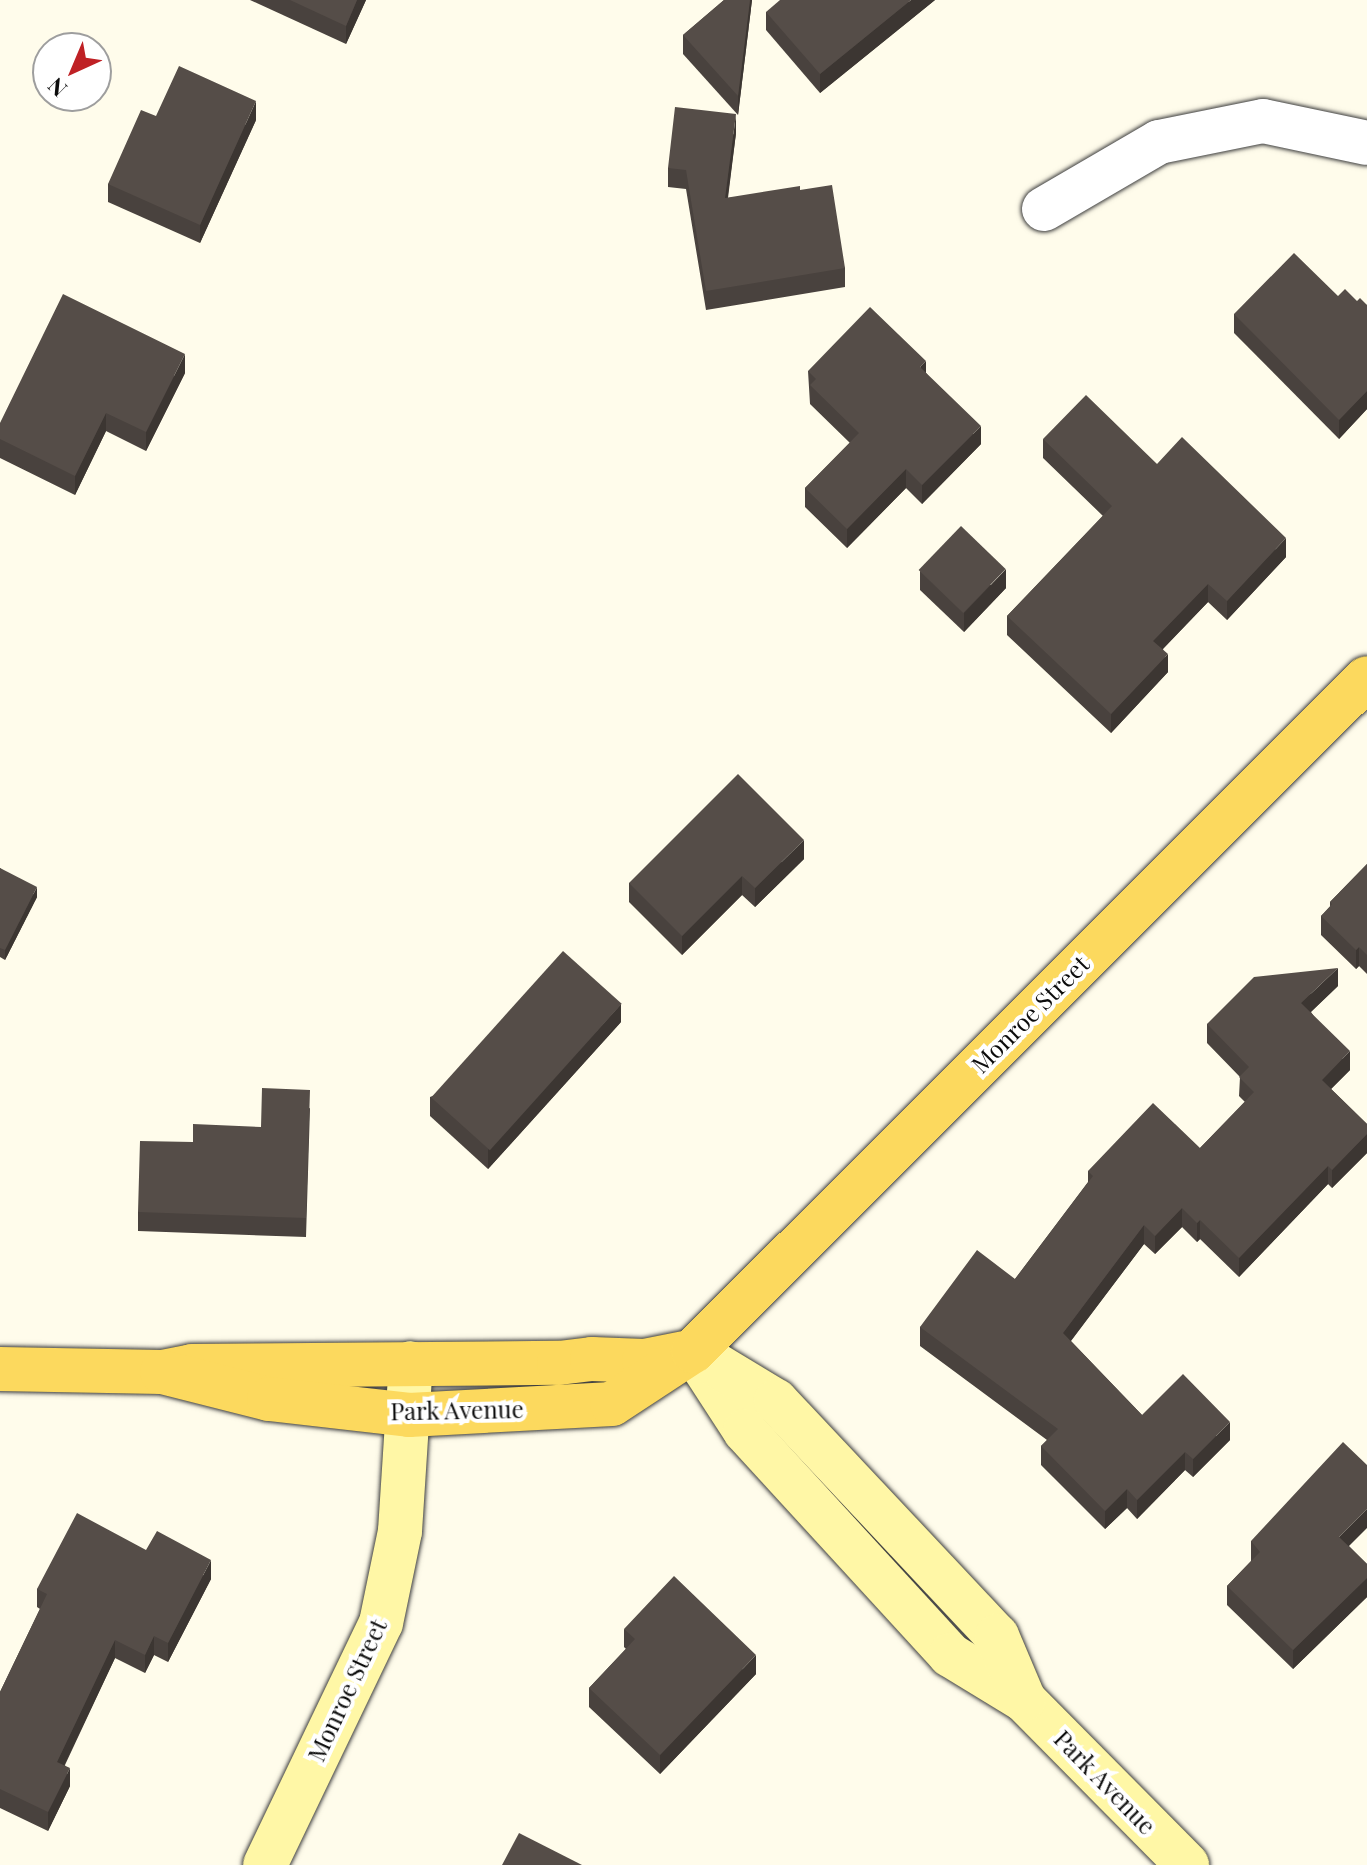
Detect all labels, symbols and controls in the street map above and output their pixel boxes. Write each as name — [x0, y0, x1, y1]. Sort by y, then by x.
north arrow — [32, 32, 112, 112]
text: N — [41, 72, 73, 104]
street label: Monroe Street — [965, 949, 1095, 1079]
street label: Park Avenue — [390, 1394, 524, 1426]
street label: Monroe Street — [301, 1614, 393, 1766]
street label: Park Avenue — [1048, 1724, 1162, 1840]

